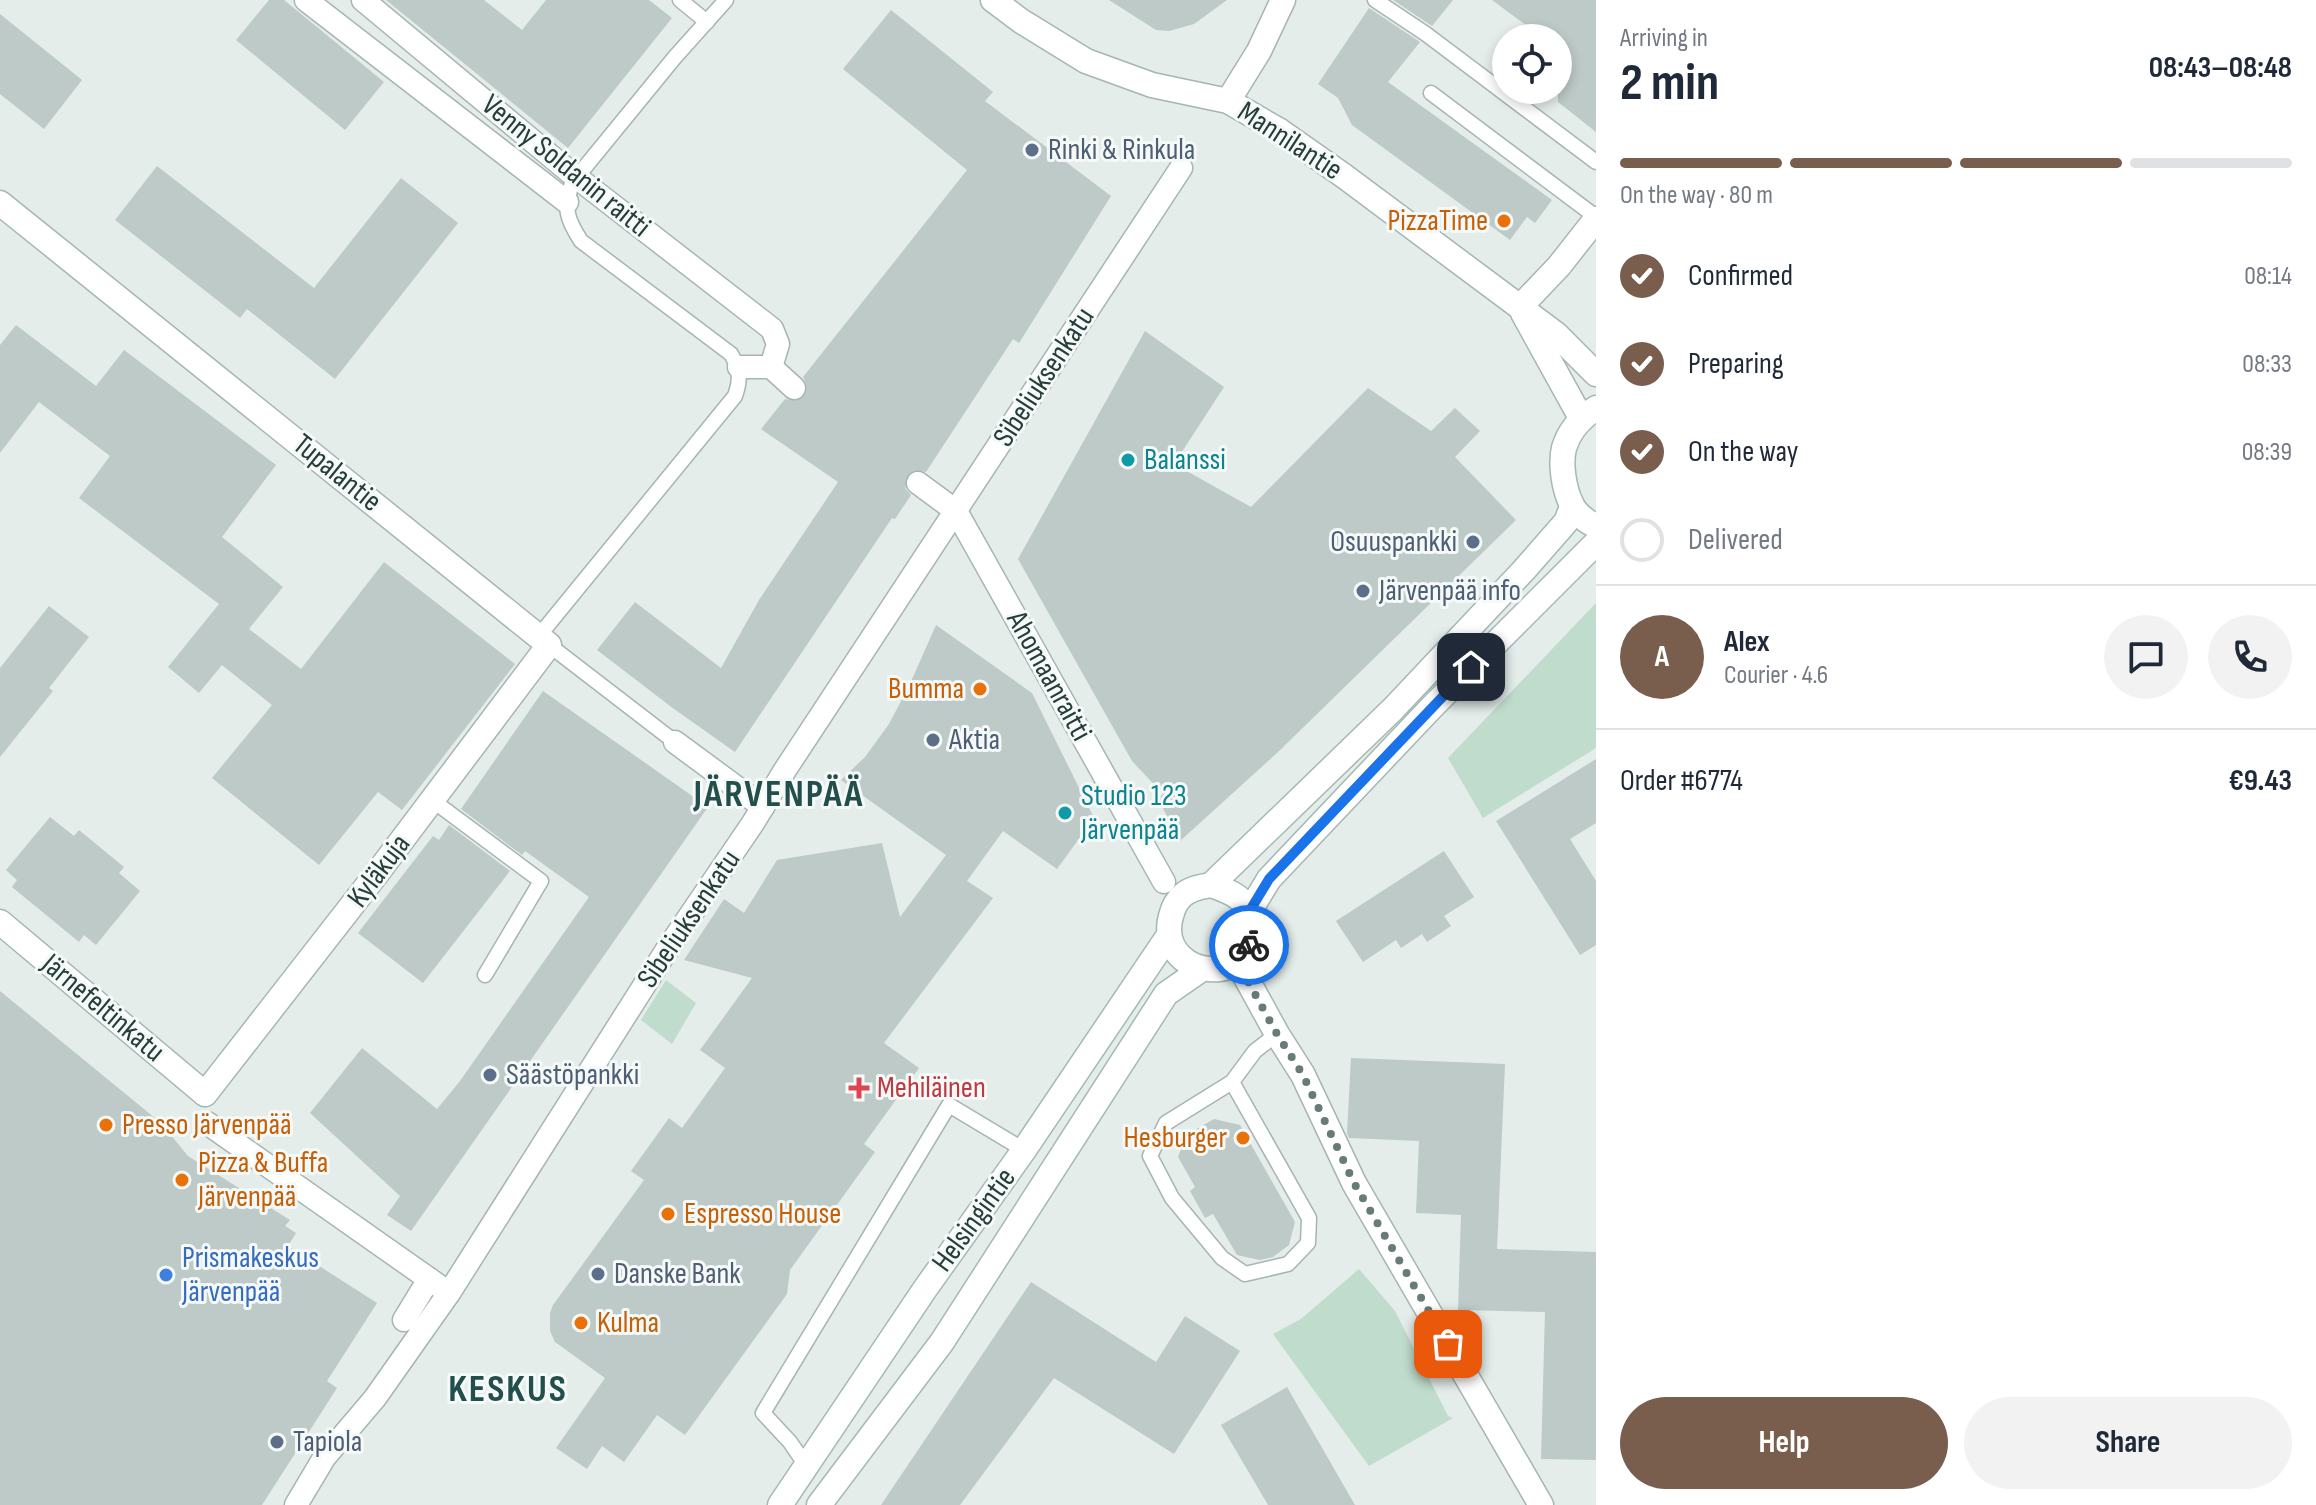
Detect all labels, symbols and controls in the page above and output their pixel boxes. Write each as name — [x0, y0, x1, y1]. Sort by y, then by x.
text: Arriving in — [1620, 23, 1708, 54]
map controls — [1492, 24, 1572, 104]
button: locate — [1492, 24, 1572, 104]
text: 08:43–08:48 — [2149, 50, 2292, 86]
text: 2 min — [1620, 52, 1719, 115]
street label: Venny Soldanin raitti — [474, 87, 658, 245]
street label: Mannilantie — [1231, 94, 1349, 188]
place label: Rinki & Rinkula — [1048, 132, 1195, 168]
marker: Rinki & Rinkula — [1023, 141, 1041, 159]
text: On the way · 80 m — [1620, 180, 1773, 211]
place label: PizzaTime — [1388, 203, 1488, 239]
marker: PizzaTime — [1495, 212, 1513, 230]
icon: check — [1620, 254, 1664, 298]
text: Confirmed — [1688, 258, 1793, 294]
text: 08:14 — [2244, 261, 2292, 292]
street label: Sibeliuksenkatu — [986, 301, 1102, 453]
icon: check — [1620, 342, 1664, 386]
text: Preparing — [1688, 346, 1784, 382]
text: 08:33 — [2242, 349, 2292, 380]
street label: Tupalantie — [285, 426, 389, 520]
icon: check — [1620, 430, 1664, 474]
text: On the way — [1688, 434, 1798, 470]
text: 08:39 — [2242, 437, 2292, 468]
place label: Balanssi — [1144, 442, 1226, 478]
marker: Balanssi — [1119, 451, 1137, 469]
text: Delivered — [1688, 522, 1783, 558]
place label: Osuuspankki — [1330, 524, 1457, 560]
marker: Osuuspankki — [1464, 533, 1482, 551]
place label: Järvenpää info — [1378, 573, 1521, 609]
marker: Järvenpää info — [1354, 582, 1372, 600]
street label: Ahomaanraitti — [998, 604, 1099, 747]
button: chat — [2104, 615, 2188, 699]
button: phone — [2208, 615, 2292, 699]
text: Alex — [1724, 624, 1770, 660]
pin — [1437, 633, 1505, 701]
text: A — [1655, 639, 1669, 675]
icon: home — [1449, 645, 1493, 689]
text: Courier · 4.6 — [1724, 660, 1828, 691]
place label: Bumma — [888, 671, 964, 707]
marker: Bumma — [971, 680, 989, 698]
place label: Aktia — [948, 722, 1000, 758]
marker: Aktia — [924, 731, 942, 749]
text: Order #6774 — [1620, 763, 1743, 799]
text: €9.43 — [2228, 763, 2292, 799]
district label: JÄRVENPÄÄ — [693, 772, 864, 817]
place label: Studio 123 Järvenpää — [1080, 778, 1187, 848]
marker: Studio 123 Järvenpää — [1056, 804, 1074, 822]
street label: Kyläkuja — [340, 827, 418, 915]
street label: Sibeliuksenkatu — [630, 843, 748, 995]
courier — [1209, 905, 1289, 985]
icon: bike — [1227, 923, 1271, 967]
street label: Järnefeltinkatu — [34, 946, 172, 1070]
place label: Säästöpankki — [506, 1057, 639, 1093]
marker: Säästöpankki — [481, 1066, 499, 1084]
place label: Mehiläinen — [877, 1070, 986, 1106]
marker: Mehiläinen — [848, 1077, 870, 1099]
place label: Presso Järvenpää — [122, 1107, 292, 1143]
marker: Presso Järvenpää — [97, 1116, 115, 1134]
place label: Hesburger — [1124, 1120, 1227, 1156]
marker: Hesburger — [1234, 1129, 1252, 1147]
place label: Pizza & Buffa Järvenpää — [197, 1145, 328, 1215]
street label: Helsingintie — [924, 1161, 1024, 1279]
marker: Pizza & Buffa Järvenpää — [173, 1171, 191, 1189]
place label: Espresso House — [684, 1196, 841, 1232]
marker: Espresso House — [659, 1205, 677, 1223]
place label: Prismakeskus Järvenpää — [181, 1240, 319, 1310]
place label: Danske Bank — [614, 1256, 741, 1292]
marker: Danske Bank — [589, 1265, 607, 1283]
marker: Prismakeskus Järvenpää — [157, 1266, 175, 1284]
place label: Kulma — [597, 1305, 659, 1341]
pin — [1414, 1310, 1482, 1378]
marker: Kulma — [572, 1314, 590, 1332]
icon: bag — [1426, 1322, 1470, 1366]
district label: KESKUS — [448, 1367, 568, 1412]
button: Help — [1620, 1397, 1948, 1489]
button: Share — [1964, 1397, 2292, 1489]
place label: Tapiola — [293, 1424, 362, 1460]
marker: Tapiola — [268, 1433, 286, 1451]

